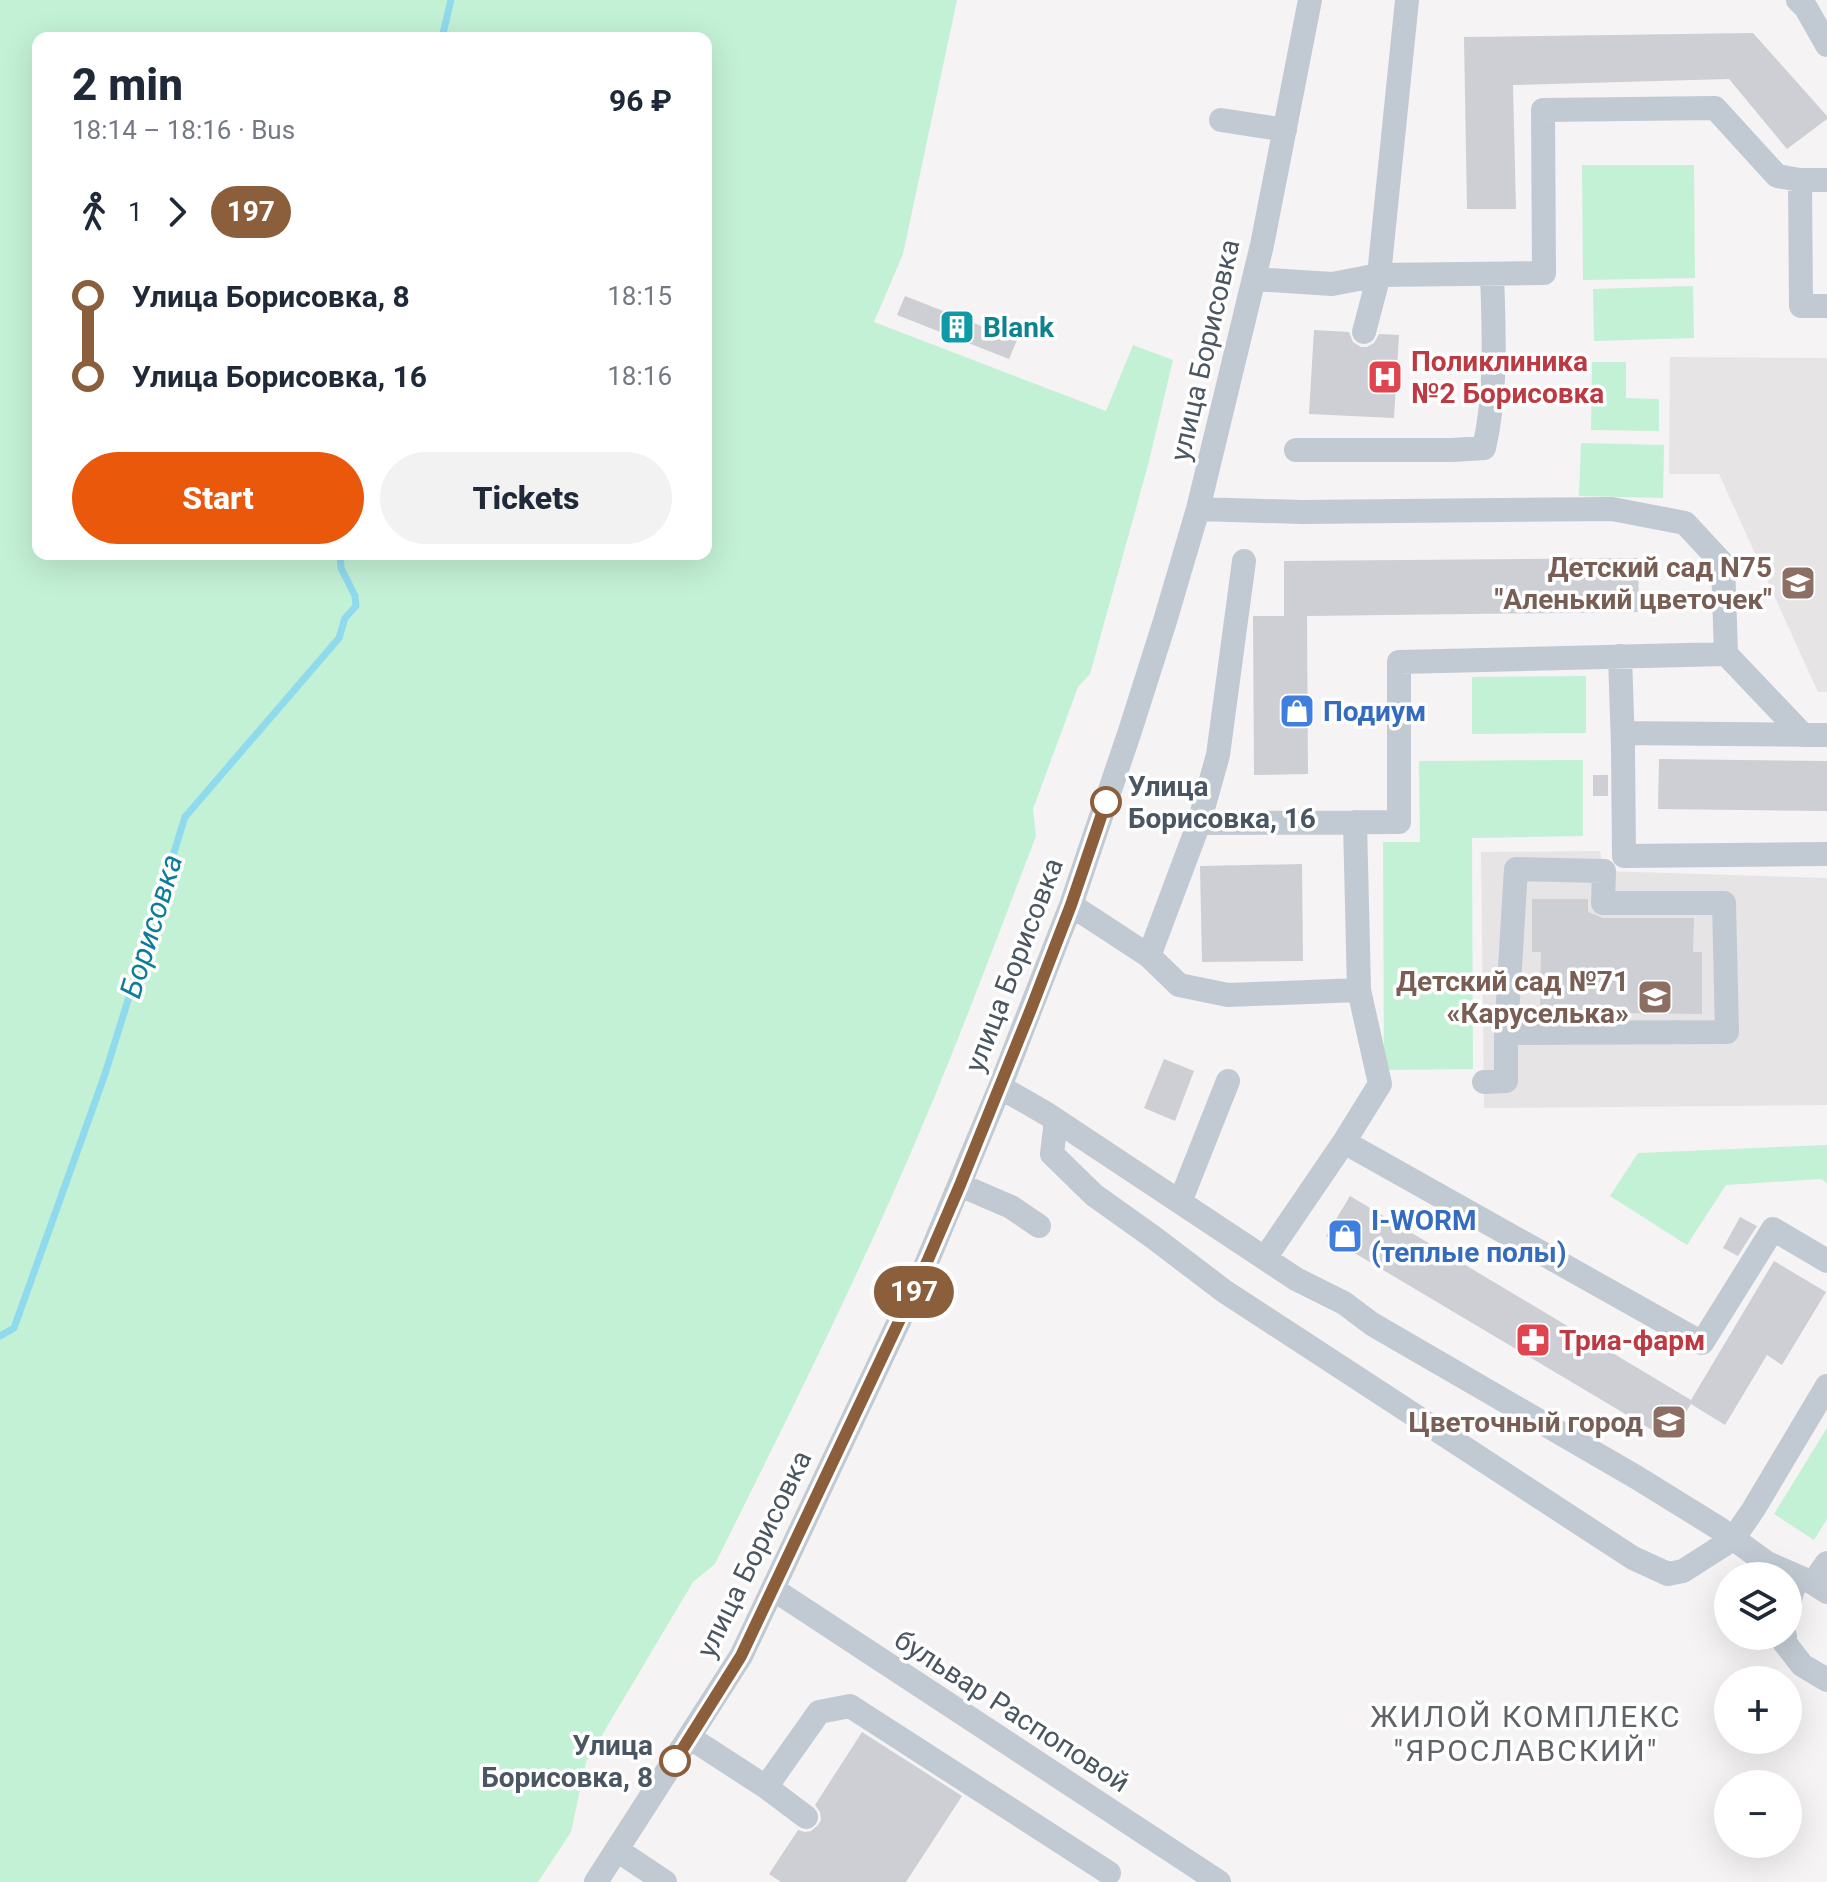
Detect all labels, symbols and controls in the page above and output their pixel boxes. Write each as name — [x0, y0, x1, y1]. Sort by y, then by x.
text: 2 min — [72, 59, 183, 111]
text: 96 ₽ — [609, 83, 672, 118]
text: 18:14 – 18:16 · Bus — [72, 115, 295, 145]
icon: walk — [72, 190, 116, 234]
icon: forward — [155, 190, 199, 234]
text: 197 — [227, 195, 275, 228]
text: 1 — [128, 197, 143, 227]
street label: улица Борисовка — [1163, 236, 1247, 464]
text: Улица Борисовка, 8 — [132, 279, 410, 314]
text: 18:15 — [607, 281, 672, 311]
building icon: Blank — [938, 308, 976, 346]
place label: Blank — [983, 311, 1055, 344]
place label: Поликлиника №2 Борисовка — [1411, 345, 1604, 410]
hospital icon: Поликлиника №2 Борисовка — [1366, 358, 1404, 396]
text: Улица Борисовка, 16 — [132, 359, 427, 394]
text: 18:16 — [607, 361, 672, 391]
button: Start — [72, 452, 364, 544]
button: Tickets — [380, 452, 672, 544]
place label: Детский сад N75 "Аленький цветочек" — [1494, 551, 1772, 616]
school or university icon: Детский сад N75 "Аленький цветочек" — [1779, 564, 1817, 602]
shop icon: Подиум — [1278, 692, 1316, 730]
place label: Подиум — [1323, 695, 1426, 728]
place label: Улица Борисовка, 16 — [1128, 770, 1316, 835]
marker: Улица Борисовка, 16 — [1091, 787, 1121, 817]
water label: Борисовка — [113, 850, 189, 1002]
street label: улица Борисовка — [958, 853, 1070, 1077]
place label: Детский сад №71 «Каруселька» — [1396, 965, 1629, 1030]
school or university icon: Детский сад №71 «Каруселька» — [1636, 978, 1674, 1016]
place label: I-WORM (теплые полы) — [1371, 1204, 1567, 1269]
shop icon: I-WORM (теплые полы) — [1326, 1217, 1364, 1255]
line badge: 197 — [868, 1266, 960, 1318]
text: 197 — [890, 1275, 938, 1308]
pharmacy icon: Триа-фарм — [1514, 1321, 1552, 1359]
place label: Триа-фарм — [1559, 1324, 1705, 1357]
school or university icon: Цветочный город — [1650, 1403, 1688, 1441]
place label: Цветочный город — [1408, 1406, 1643, 1439]
street label: улица Борисовка — [690, 1445, 818, 1663]
map controls — [1714, 1562, 1802, 1858]
button: layers — [1714, 1562, 1802, 1650]
street label: бульвар Распоповой — [888, 1623, 1136, 1799]
button: + — [1714, 1666, 1802, 1754]
district label: ЖИЛОЙ КОМПЛЕКС "ЯРОСЛАВСКИЙ" — [1370, 1699, 1682, 1768]
place label: Улица Борисовка, 8 — [481, 1729, 653, 1794]
marker: Улица Борисовка, 8 — [660, 1746, 690, 1776]
button: − — [1714, 1770, 1802, 1858]

